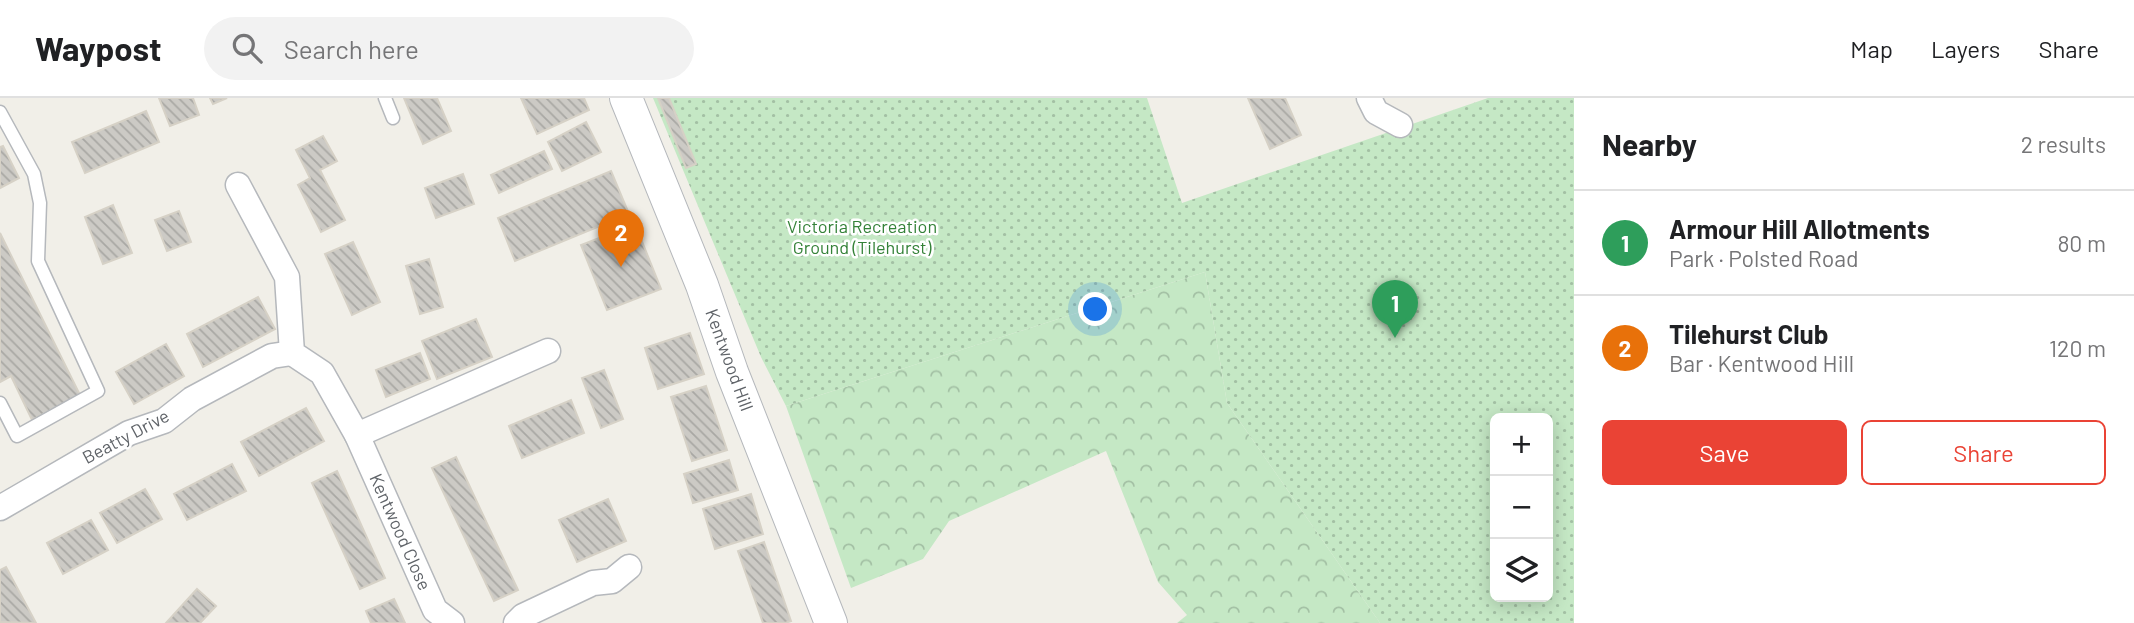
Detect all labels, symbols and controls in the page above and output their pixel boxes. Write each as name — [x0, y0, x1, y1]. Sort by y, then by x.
search box — [204, 17, 694, 80]
text: Waypost — [35, 28, 162, 68]
icon: search — [228, 29, 266, 67]
text: Search here — [284, 33, 419, 64]
text: Map — [1850, 34, 1893, 63]
text: Layers — [1931, 34, 2000, 63]
text: Share — [2038, 34, 2099, 63]
text: Nearby — [1602, 126, 1697, 162]
text: 2 results — [2021, 130, 2106, 158]
pin: 2 — [598, 209, 644, 267]
text: Armour Hill Allotments — [1669, 213, 1930, 244]
park label: Victoria Recreation Ground (Tilehurst) — [787, 215, 937, 258]
text: 1 — [1621, 229, 1629, 257]
text: 80 m — [2057, 229, 2106, 257]
text: Park · Polsted Road — [1669, 244, 1859, 272]
pin: 1 — [1372, 280, 1418, 338]
your location — [1078, 292, 1112, 326]
street label: Kentwood Hill — [701, 306, 759, 414]
text: Tilehurst Club — [1669, 318, 1829, 349]
text: 2 — [1619, 334, 1631, 362]
text: 120 m — [2049, 334, 2106, 362]
text: Bar · Kentwood Hill — [1669, 349, 1854, 377]
street label: Beatty Drive — [78, 404, 173, 468]
map controls — [1490, 413, 1553, 602]
button: + — [1490, 413, 1553, 476]
button: Save — [1602, 420, 1847, 485]
button: Share — [1861, 420, 2106, 485]
street label: Kentwood Close — [365, 470, 436, 593]
button: − — [1490, 476, 1553, 539]
button: layers — [1490, 539, 1553, 602]

